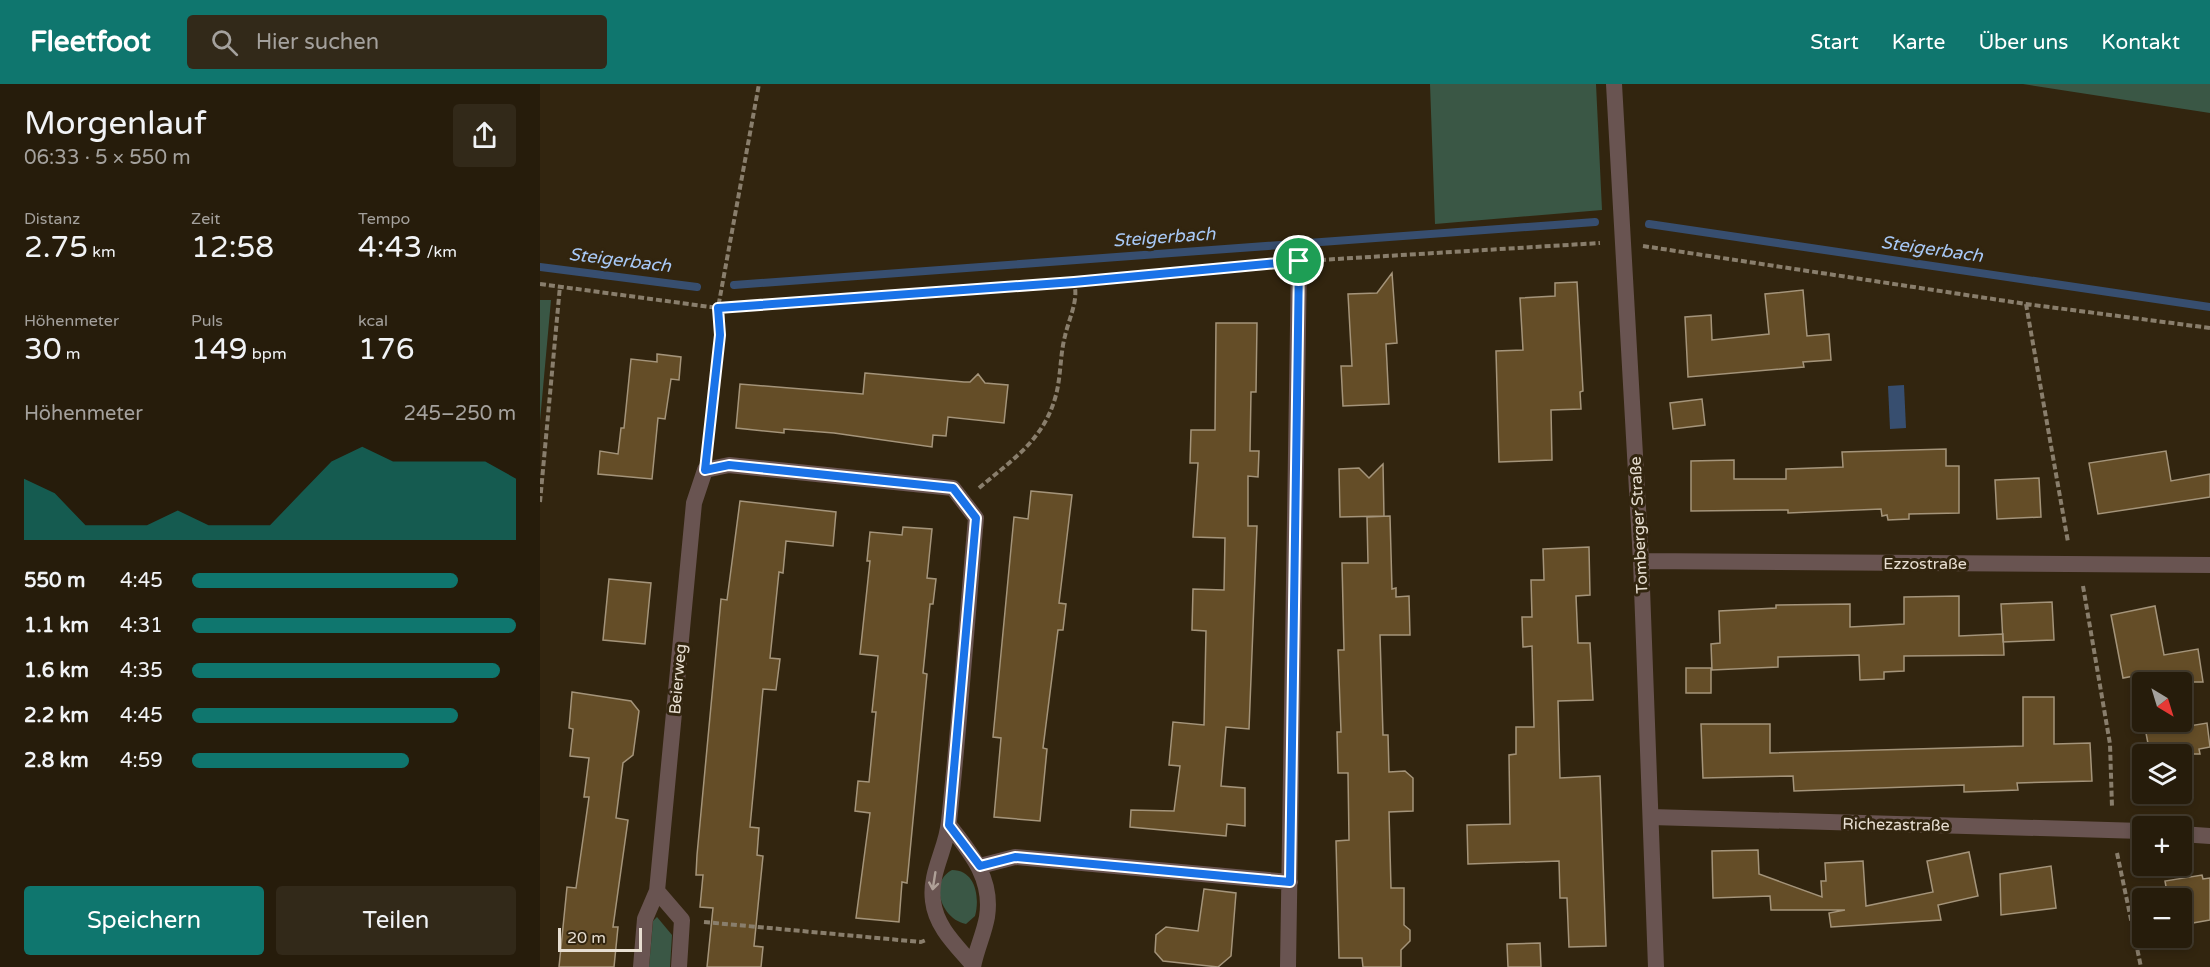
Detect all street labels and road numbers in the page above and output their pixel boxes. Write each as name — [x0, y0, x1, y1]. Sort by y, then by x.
street label: Tomberger Straße — [1625, 456, 1653, 594]
street label: Ezzostraße — [1883, 554, 1967, 574]
street label: Beierweg — [665, 643, 691, 715]
street label: Richezastraße — [1842, 814, 1950, 836]

